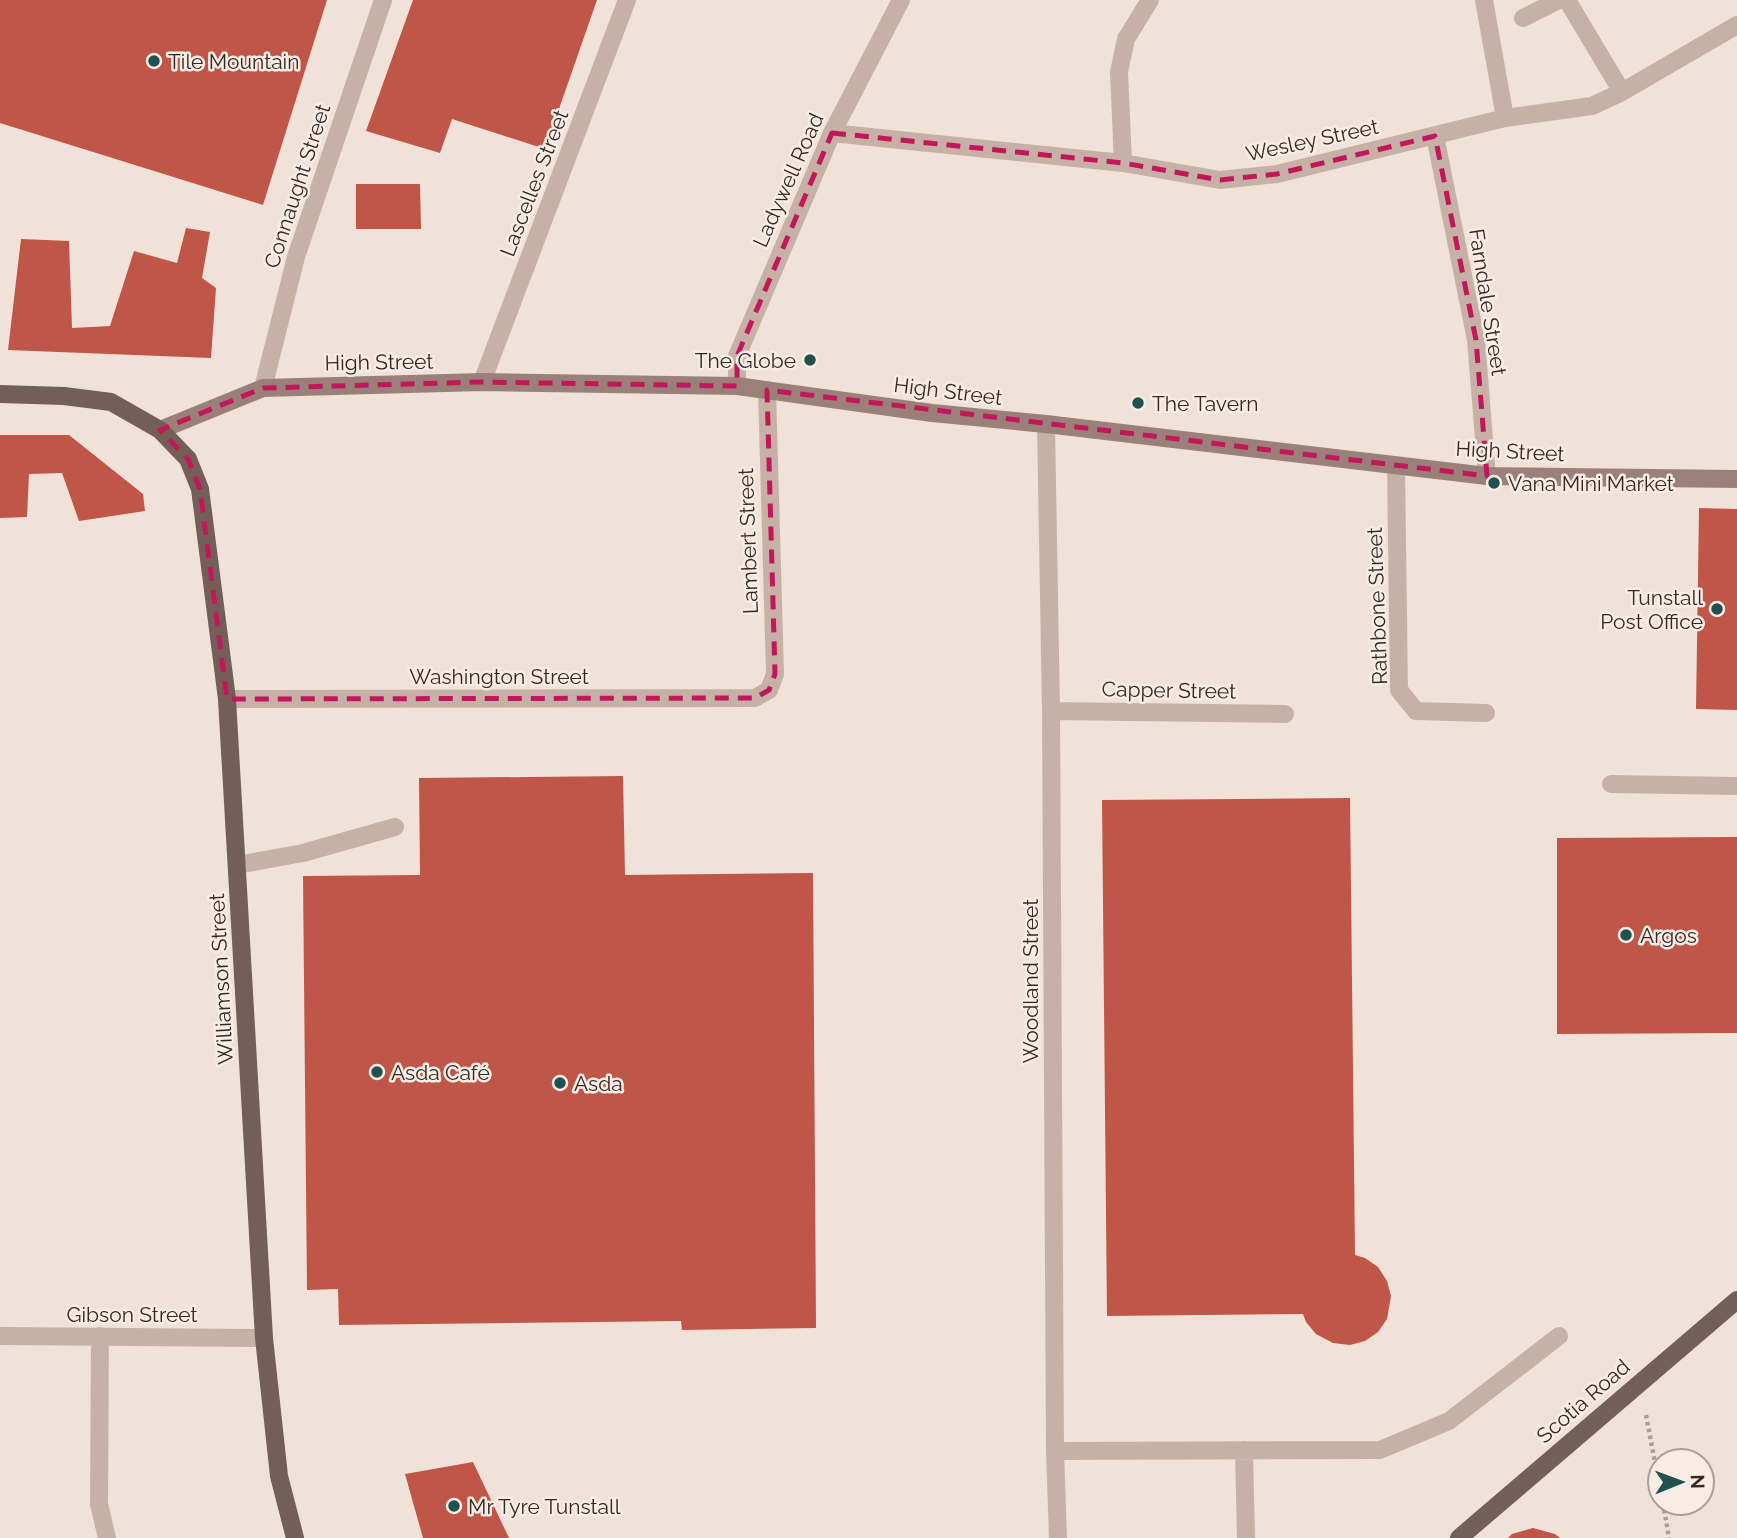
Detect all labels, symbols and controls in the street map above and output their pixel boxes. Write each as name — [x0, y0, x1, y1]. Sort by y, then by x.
place label: Tile Mountain — [168, 49, 299, 74]
marker: Tile Mountain — [146, 53, 162, 69]
street label: Connaught Street — [259, 101, 335, 271]
street label: Lascelles Street — [495, 106, 573, 260]
street label: Ladywell Road — [747, 109, 829, 251]
street label: Wesley Street — [1243, 114, 1381, 166]
street label: Farndale Street — [1464, 227, 1512, 377]
place label: The Globe — [695, 348, 796, 373]
street label: High Street — [324, 349, 434, 375]
marker: The Globe — [802, 352, 818, 368]
street label: High Street — [892, 372, 1004, 410]
place label: The Tavern — [1152, 391, 1259, 416]
marker: The Tavern — [1130, 395, 1146, 411]
street label: High Street — [1455, 436, 1565, 466]
street label: Lambert Street — [733, 467, 763, 615]
place label: Vana Mini Market — [1508, 471, 1674, 496]
marker: Vana Mini Market — [1486, 475, 1502, 491]
street label: Rathbone Street — [1362, 527, 1392, 685]
place label: Tunstall Post Office — [1600, 585, 1703, 634]
marker: Tunstall Post Office — [1709, 601, 1725, 617]
street label: Washington Street — [409, 664, 589, 689]
street label: Capper Street — [1102, 676, 1236, 704]
street label: Williamson Street — [204, 893, 238, 1065]
street label: Woodland Street — [1018, 899, 1043, 1063]
place label: Argos — [1640, 923, 1697, 948]
marker: Argos — [1618, 927, 1634, 943]
place label: Asda Café — [391, 1060, 490, 1085]
marker: Asda Café — [369, 1064, 385, 1080]
place label: Asda — [574, 1071, 623, 1096]
marker: Asda — [552, 1075, 568, 1091]
street label: Gibson Street — [66, 1302, 198, 1327]
street label: Scotia Road — [1531, 1354, 1635, 1448]
north arrow — [1646, 1447, 1716, 1517]
text: N — [1687, 1474, 1709, 1489]
place label: Mr Tyre Tunstall — [468, 1494, 621, 1519]
marker: Mr Tyre Tunstall — [446, 1498, 462, 1514]

